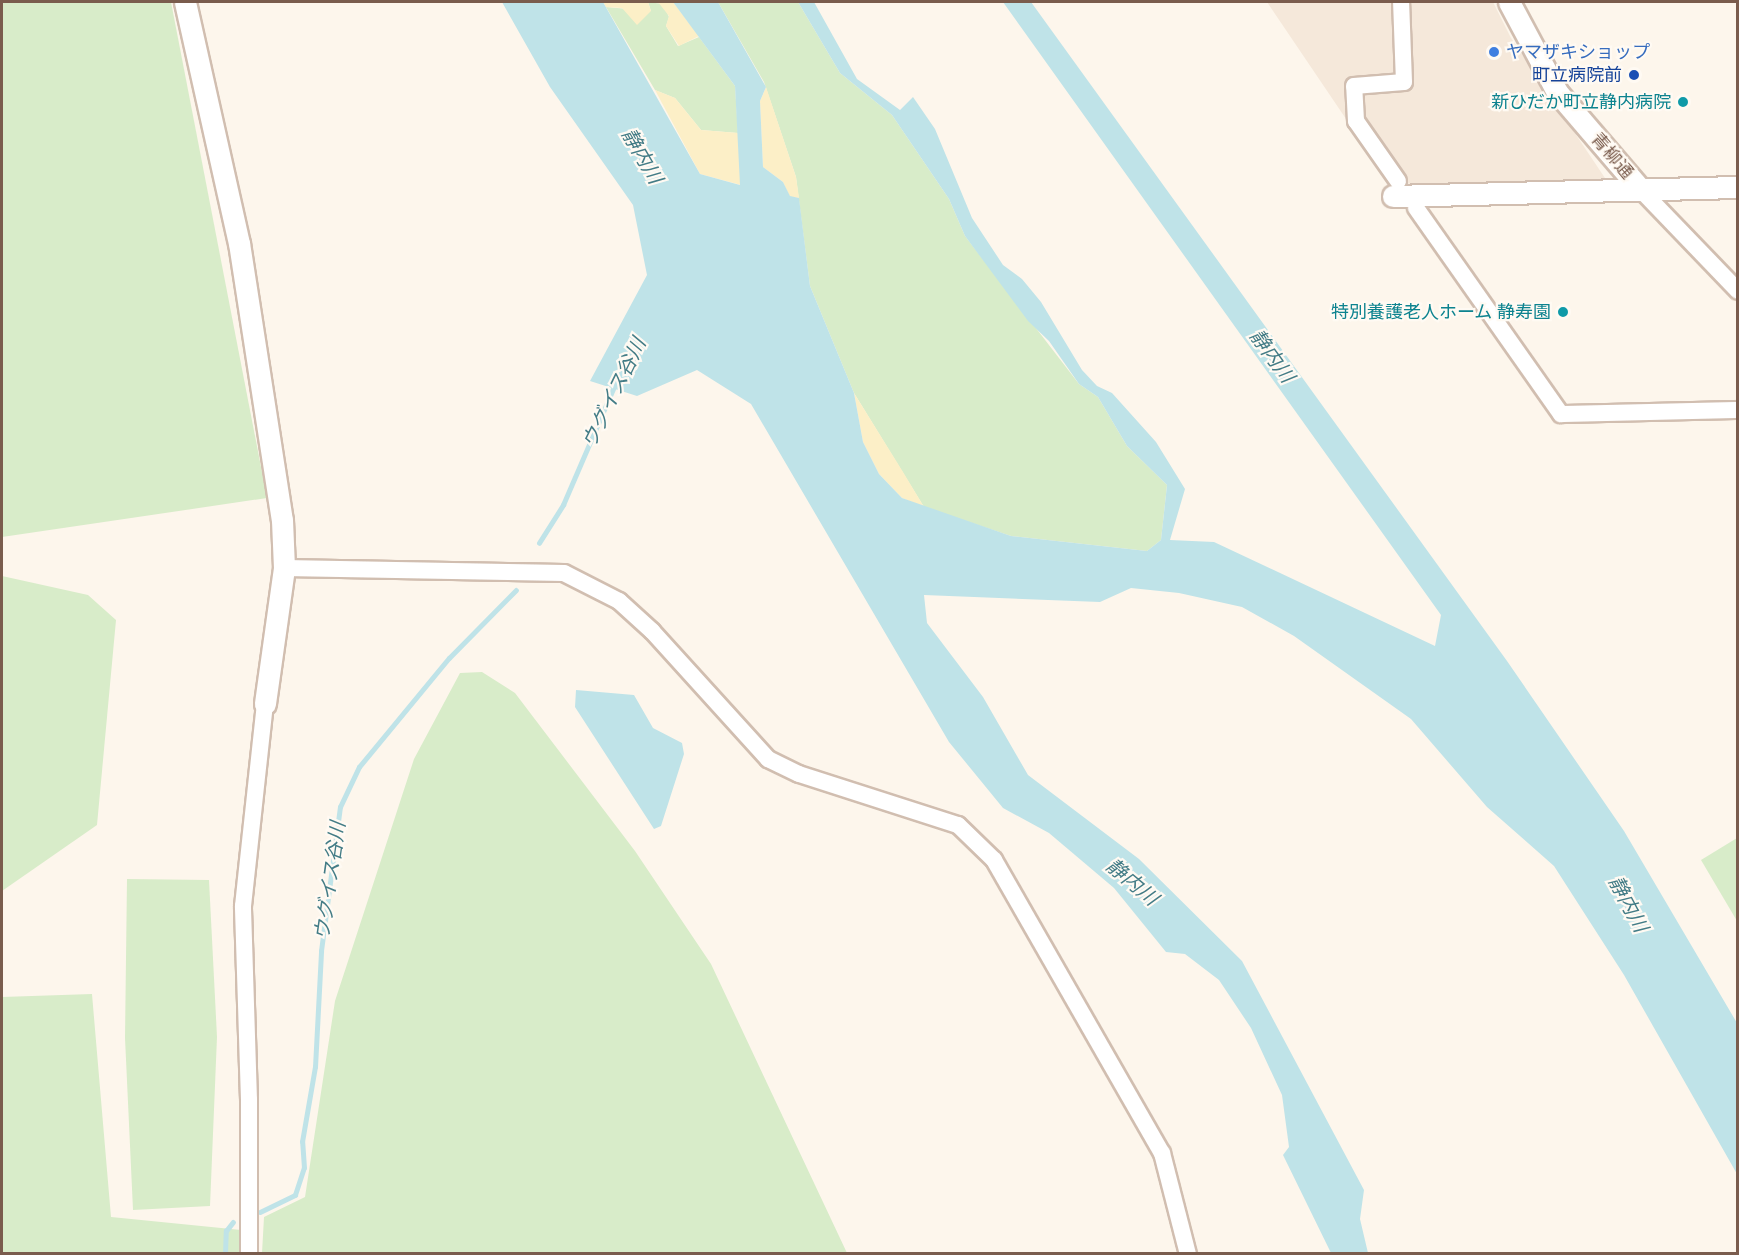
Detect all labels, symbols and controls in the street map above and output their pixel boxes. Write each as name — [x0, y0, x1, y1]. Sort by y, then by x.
place label: ヤマザキショップ — [1506, 41, 1650, 63]
marker: ヤマザキショップ — [1487, 45, 1501, 59]
place label: 町立病院前 — [1532, 64, 1622, 86]
marker: 町立病院前 — [1627, 68, 1641, 82]
place label: 新ひだか町立静内病院 — [1491, 91, 1671, 113]
marker: 新ひだか町立静内病院 — [1676, 95, 1690, 109]
water label: 静内川 — [617, 124, 667, 188]
street label: 青柳通 — [1586, 129, 1638, 183]
place label: 特別養護老人ホーム 静寿園 — [1330, 301, 1551, 323]
marker: 特別養護老人ホーム 静寿園 — [1556, 305, 1570, 319]
water label: 静内川 — [1245, 325, 1299, 387]
water label: ウグイス谷川 — [577, 334, 651, 452]
water label: ウグイス谷川 — [310, 820, 350, 942]
water label: 静内川 — [1101, 854, 1163, 910]
water label: 静内川 — [1603, 872, 1653, 936]

